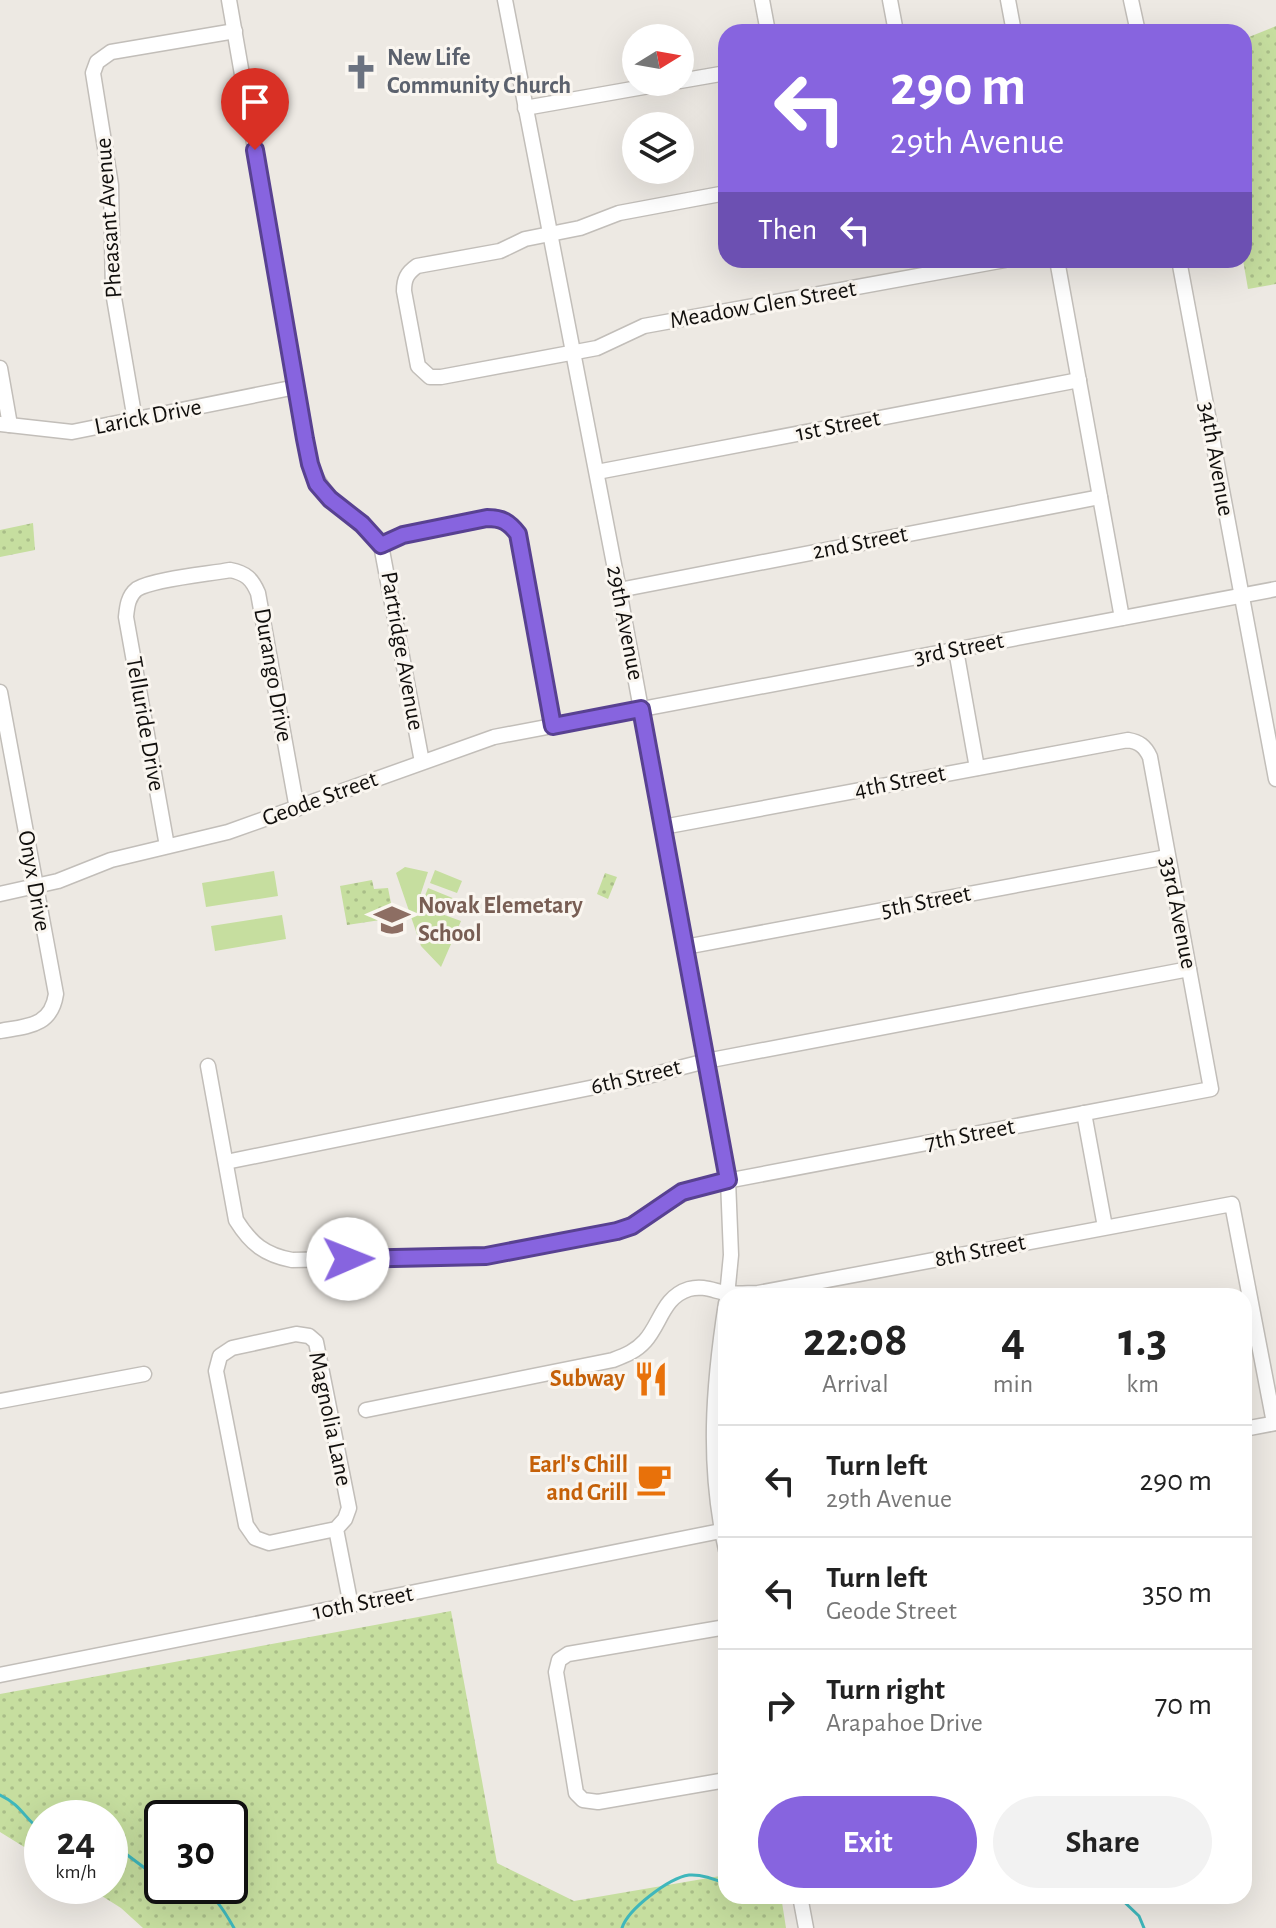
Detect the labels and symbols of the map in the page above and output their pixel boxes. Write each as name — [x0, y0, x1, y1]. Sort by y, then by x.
north arrow — [622, 24, 694, 96]
place label: New Life Community Church — [387, 46, 571, 98]
church icon: New Life Community Church — [342, 53, 380, 91]
pin — [221, 68, 289, 150]
street label: Pheasant Avenue — [91, 137, 127, 299]
street label: Meadow Glen Street — [668, 277, 858, 333]
street label: Larick Drive — [92, 395, 204, 439]
street label: 34th Avenue — [1194, 400, 1238, 518]
street label: 1st Street — [794, 406, 882, 446]
street label: 2nd Street — [810, 522, 910, 564]
street label: 29th Avenue — [602, 564, 648, 682]
street label: Partridge Avenue — [376, 570, 428, 732]
street label: Durango Drive — [249, 606, 297, 744]
street label: 3rd Street — [912, 629, 1006, 669]
street label: Telluride Drive — [121, 655, 169, 793]
street label: 4th Street — [852, 761, 948, 803]
street label: Geode Street — [259, 767, 381, 831]
street label: Onyx Drive — [13, 829, 55, 933]
street label: 33rd Avenue — [1155, 855, 1201, 971]
street label: 5th Street — [879, 882, 973, 922]
place label: Novak Elemetary School — [418, 894, 583, 946]
school or university icon: Novak Elemetary School — [373, 901, 411, 939]
street label: 6th Street — [589, 1055, 684, 1099]
street label: 7th Street — [923, 1115, 1017, 1155]
position arrow — [306, 1217, 390, 1301]
street label: 8th Street — [933, 1230, 1028, 1272]
street label: Magnolia Lane — [304, 1350, 356, 1488]
restaurant icon: Subway — [632, 1360, 670, 1398]
place label: Subway — [550, 1367, 625, 1391]
place label: Earl's Chill and Grill — [529, 1453, 628, 1505]
cafe icon: Earl's Chill and Grill — [635, 1460, 673, 1498]
street label: 10th Street — [311, 1581, 415, 1624]
speed limit sign: 30 — [144, 1800, 248, 1904]

